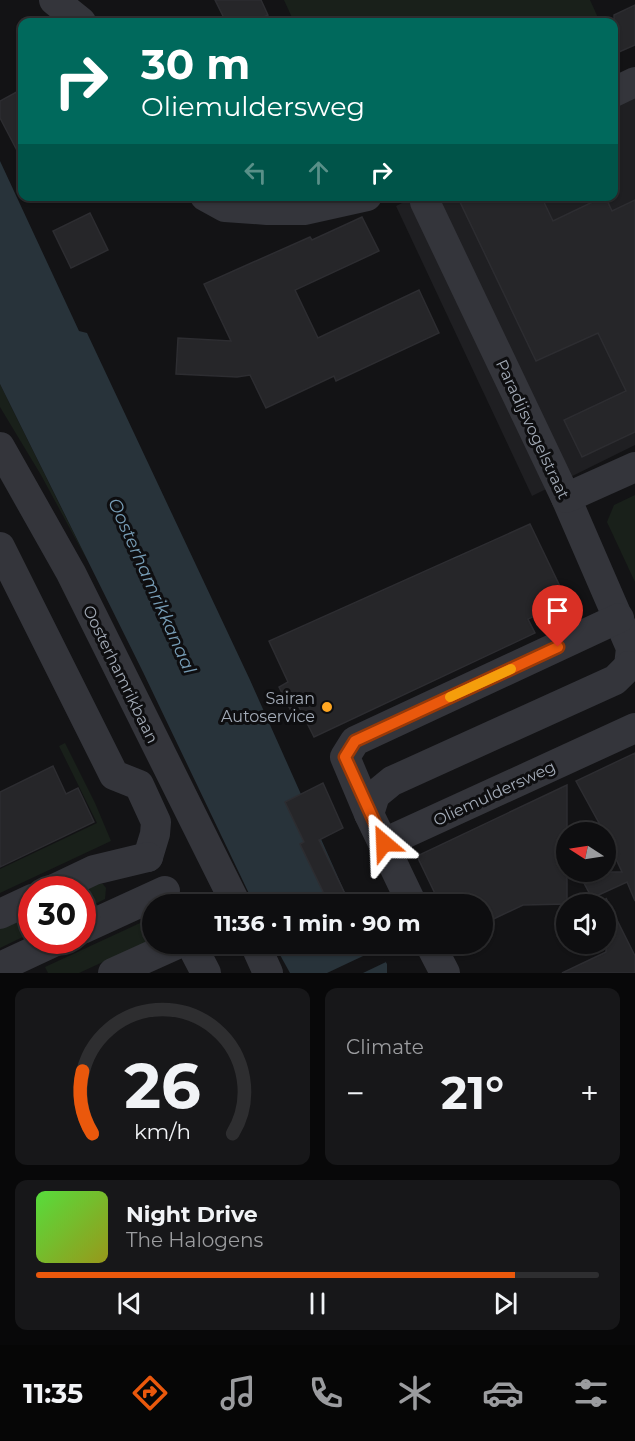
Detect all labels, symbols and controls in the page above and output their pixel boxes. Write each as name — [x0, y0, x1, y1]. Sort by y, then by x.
text: 30 m — [141, 38, 250, 90]
icon: right — [42, 42, 120, 120]
text: Oliemuldersweg — [141, 90, 365, 123]
icon: left — [239, 156, 272, 189]
icon: ahead — [302, 156, 335, 189]
icon: right — [365, 156, 398, 189]
street label: Paradijsvogelstraat — [492, 356, 573, 503]
water label: Oosterhamrikkanaal — [103, 495, 201, 677]
pin — [532, 585, 583, 647]
icon: arrive — [541, 594, 574, 627]
street label: Oosterhamrikbaan — [79, 602, 162, 746]
place label: Sairan Autoservice — [221, 689, 315, 726]
marker: Sairan Autoservice — [320, 700, 334, 714]
street label: Oliemuldersweg — [430, 757, 558, 830]
position arrow — [352, 811, 416, 875]
north arrow — [556, 822, 616, 882]
map controls — [556, 822, 616, 954]
speed limit sign: 30 — [18, 876, 96, 954]
button: sound — [556, 894, 616, 954]
text: 11:36 · 1 min · 90 m — [214, 910, 421, 937]
text: Climate — [346, 1035, 424, 1059]
text: 26 — [124, 1048, 201, 1124]
text: 21° — [441, 1065, 504, 1120]
text: − — [346, 1073, 365, 1113]
text: + — [580, 1073, 599, 1113]
text: km/h — [134, 1118, 191, 1144]
text: Night Drive — [126, 1201, 258, 1228]
text: The Halogens — [126, 1228, 263, 1252]
icon: previous — [113, 1287, 146, 1320]
icon: pause — [301, 1287, 334, 1320]
icon: next — [489, 1287, 522, 1320]
icon: directions — [129, 1372, 171, 1414]
icon: music — [217, 1372, 259, 1414]
icon: phone — [305, 1372, 347, 1414]
icon: climate — [394, 1372, 436, 1414]
icon: car — [482, 1372, 524, 1414]
icon: filters — [570, 1372, 612, 1414]
text: 11:35 — [23, 1377, 83, 1410]

